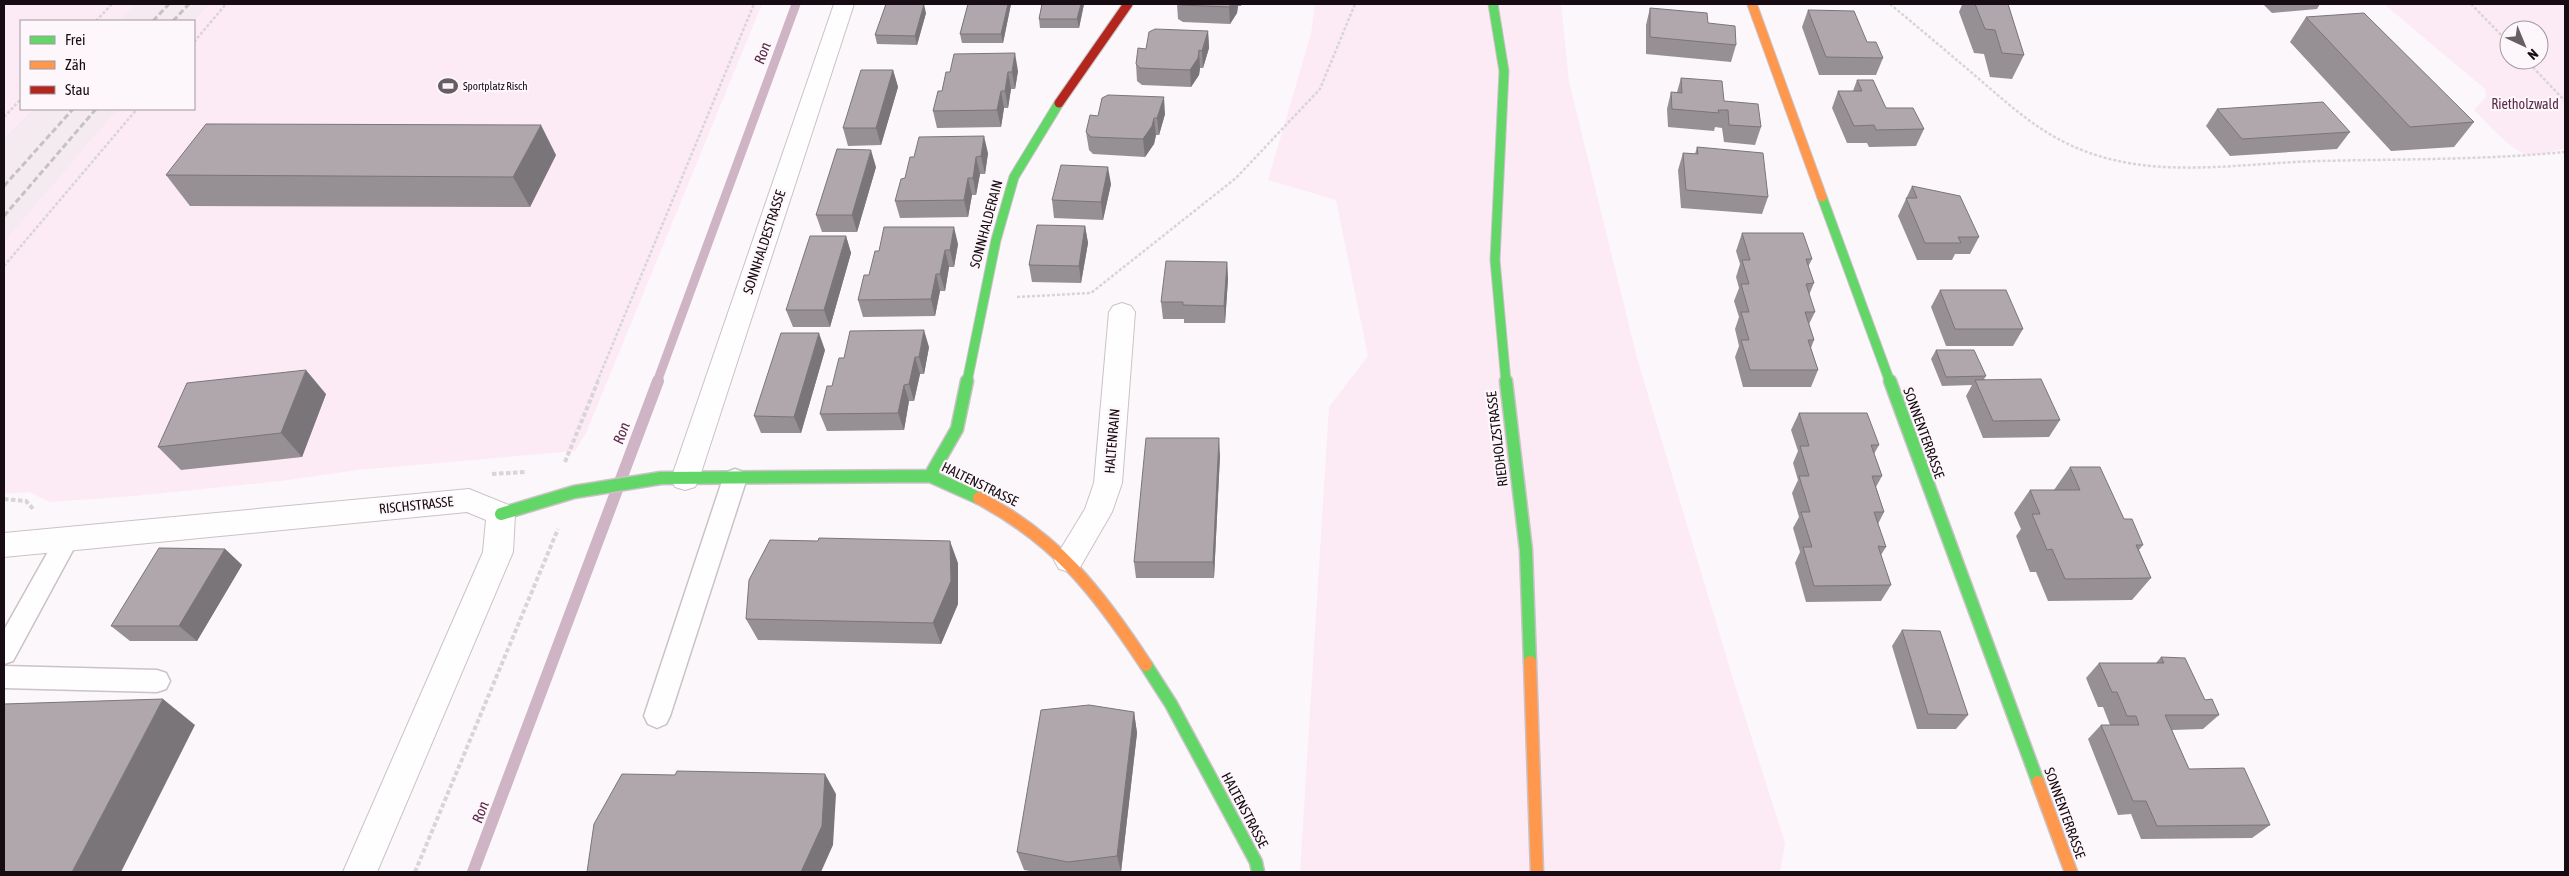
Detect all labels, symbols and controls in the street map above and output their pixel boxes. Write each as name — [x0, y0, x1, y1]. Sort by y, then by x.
legend — [20, 20, 195, 110]
north arrow — [2499, 20, 2549, 70]
text: Frei — [65, 31, 85, 48]
water label: Ron — [750, 40, 774, 66]
text: N — [2525, 46, 2542, 63]
text: Zäh — [65, 56, 86, 73]
sports icon: Sportplatz Risch — [437, 75, 459, 97]
place label: Sportplatz Risch — [463, 80, 528, 92]
text: Stau — [65, 81, 90, 98]
park label: Rietholzwald — [2491, 96, 2559, 112]
street label: SONNHALDERAIN — [967, 178, 1005, 270]
street label: SONNHALDESTRASSE — [740, 188, 788, 296]
street label: SONNENTERRASSE — [1900, 385, 1948, 481]
street label: RIEDHOLZSTRASSE — [1483, 390, 1511, 488]
street label: HALTENRAIN — [1101, 408, 1123, 474]
water label: Ron — [609, 420, 633, 446]
street label: HALTENSTRASSE — [939, 459, 1021, 509]
street label: RISCHSTRASSE — [378, 493, 454, 517]
street label: SONNENTERRASSE — [2041, 765, 2089, 861]
street label: HALTENSTRASSE — [1218, 770, 1272, 850]
water label: Ron — [468, 799, 492, 825]

